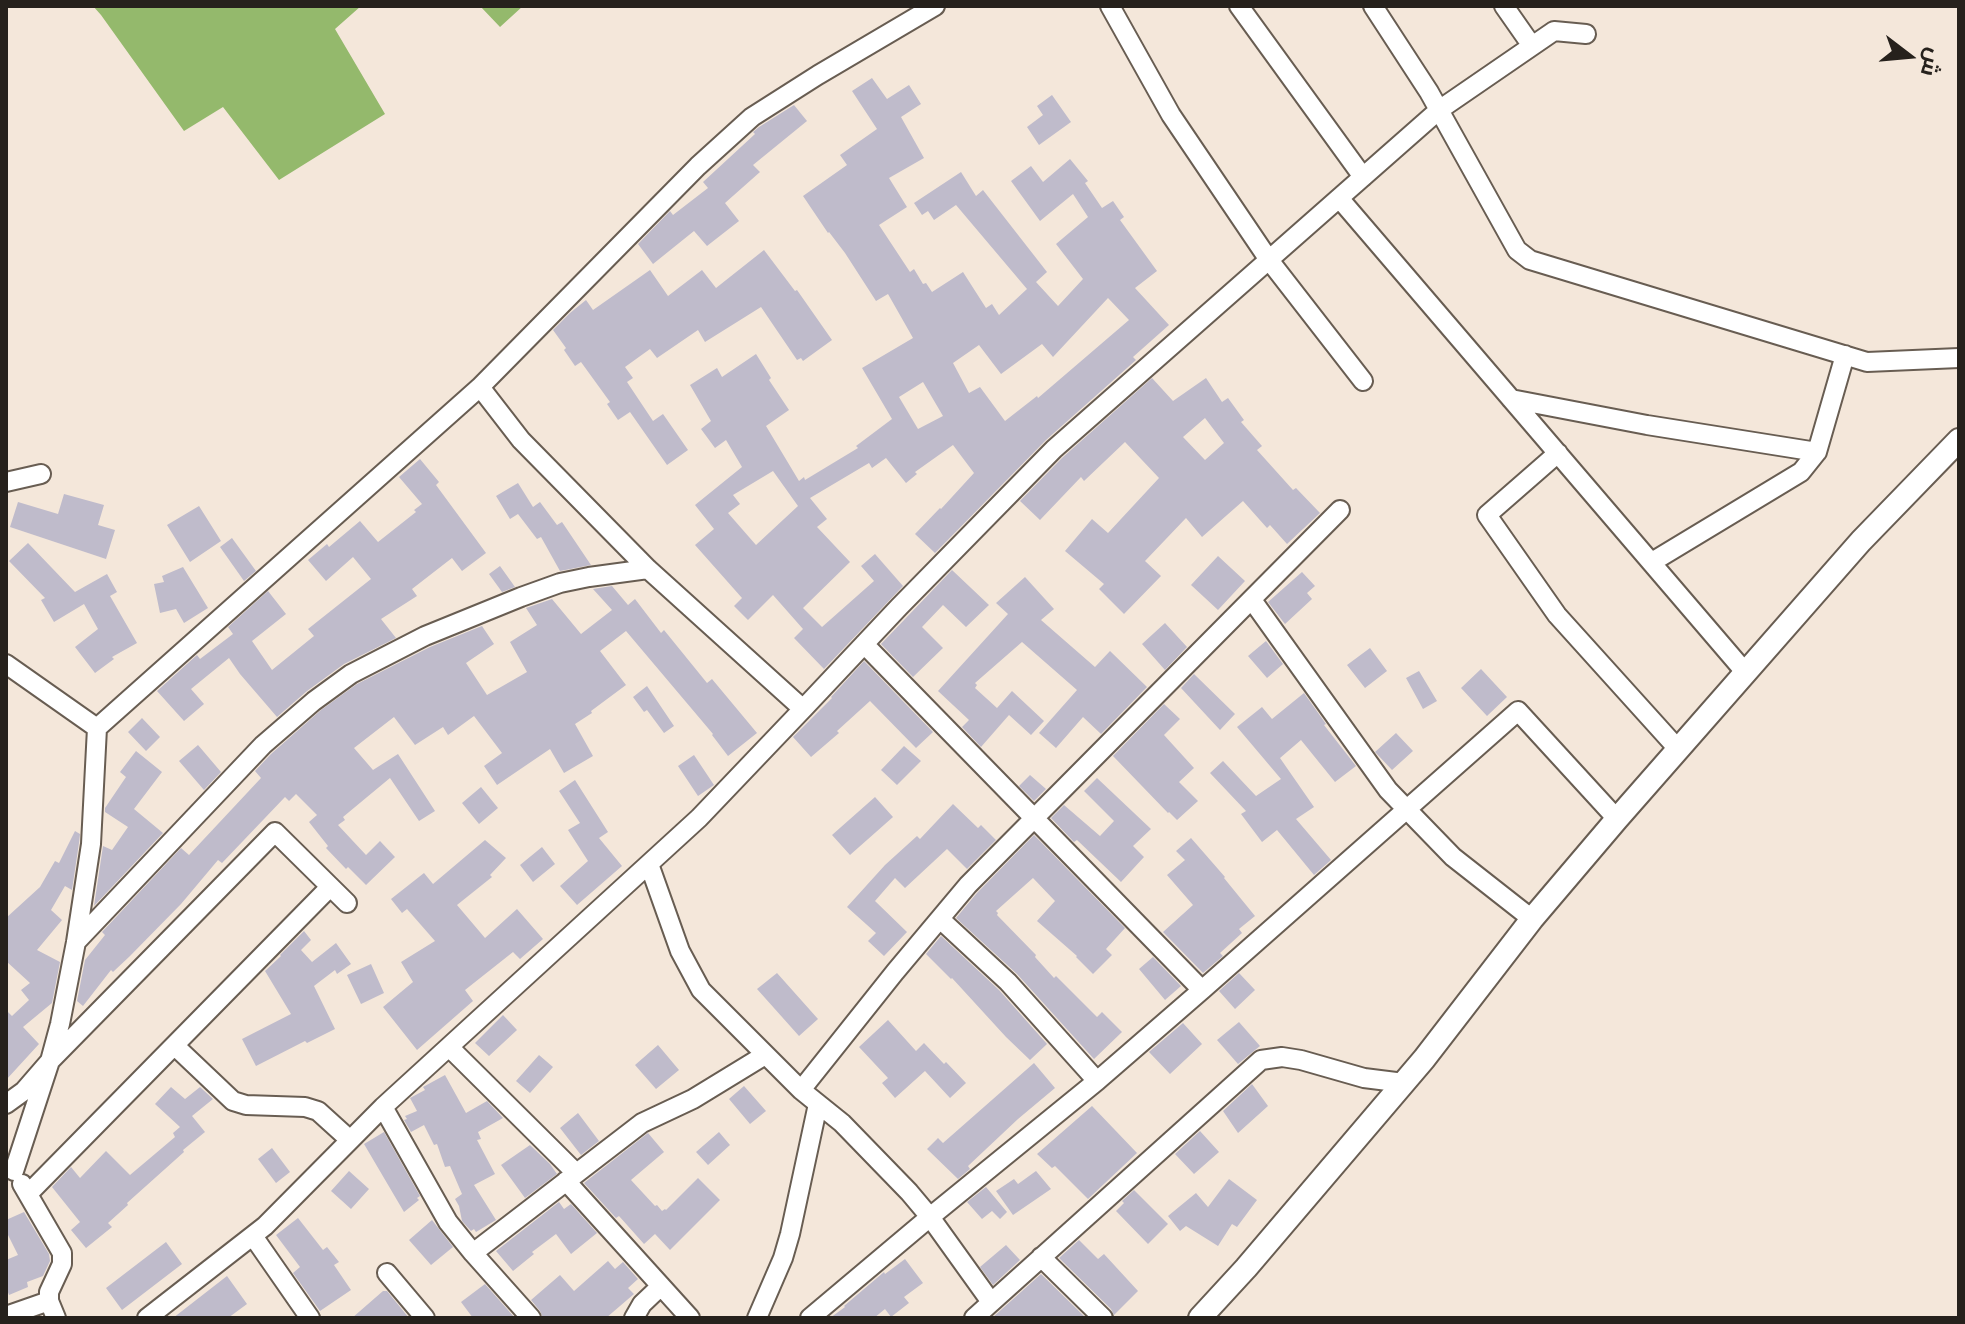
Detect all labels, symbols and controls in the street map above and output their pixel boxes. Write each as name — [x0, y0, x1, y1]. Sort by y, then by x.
north arrow — [1869, 16, 1949, 96]
text: ش — [1915, 45, 1950, 80]

